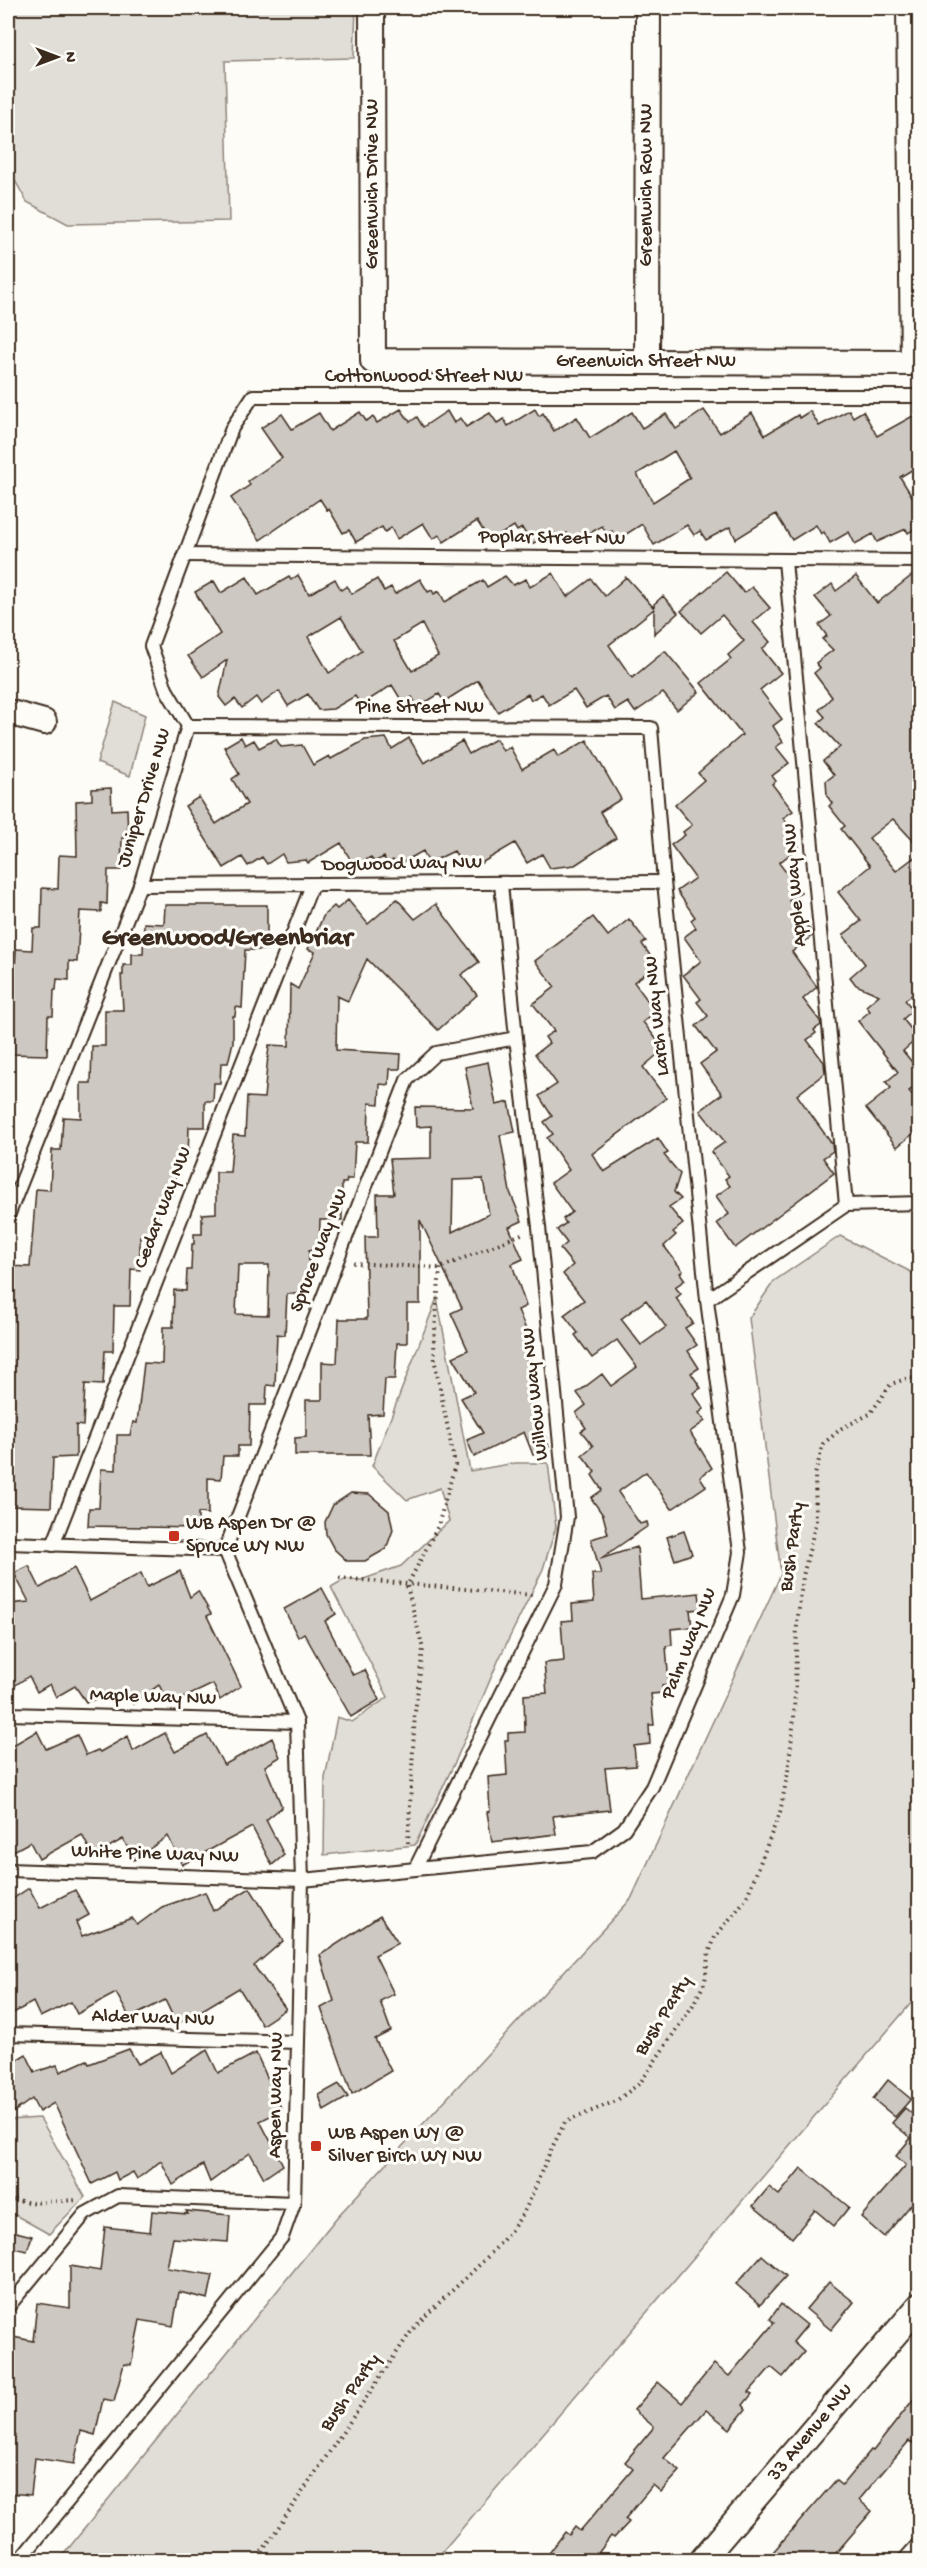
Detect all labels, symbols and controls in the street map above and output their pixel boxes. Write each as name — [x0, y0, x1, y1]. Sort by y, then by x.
north arrow — [27, 27, 87, 87]
text: N — [59, 52, 78, 63]
street label: Greenwich Drive NW — [362, 99, 385, 269]
street label: Greenwich Row NW — [636, 103, 659, 267]
street label: Greenwich Street NW — [556, 351, 736, 374]
street label: Cottonwood Street NW — [325, 366, 523, 389]
street label: Poplar Street NW — [477, 526, 626, 552]
street label: Pine Street NW — [355, 697, 484, 720]
street label: Juniper Drive NW — [113, 726, 177, 870]
street label: Apple Way NW — [779, 822, 813, 948]
street label: Dogwood Way NW — [320, 852, 482, 878]
district label: Greenwood/Greenbriar — [102, 924, 355, 955]
street label: Larch Way NW — [640, 955, 676, 1077]
street label: Cedar Way NW — [130, 1144, 198, 1272]
street label: Spruce Way NW — [286, 1186, 354, 1316]
street label: Willow Way NW — [518, 1326, 554, 1462]
street label: Bush Party — [775, 1501, 811, 1594]
place label: WB Aspen Dr @ Spruce WY NW — [186, 1513, 316, 1559]
marker: WB Aspen Dr @ Spruce WY NW — [167, 1529, 181, 1543]
street label: Palm Way NW — [657, 1585, 723, 1704]
street label: Maple Way NW — [89, 1684, 217, 1712]
street label: White Pine Way NW — [71, 1841, 239, 1869]
street label: Bush Party — [630, 1972, 698, 2061]
street label: Alder Way NW — [91, 2005, 215, 2033]
street label: Aspen Way NW — [264, 2032, 290, 2158]
place label: WB Aspen WY @ Silver Birch WY NW — [328, 2123, 482, 2169]
marker: WB Aspen WY @ Silver Birch WY NW — [309, 2139, 323, 2153]
street label: Bush Party — [315, 2350, 386, 2437]
street label: 33 Avenue NW — [763, 2379, 859, 2487]

